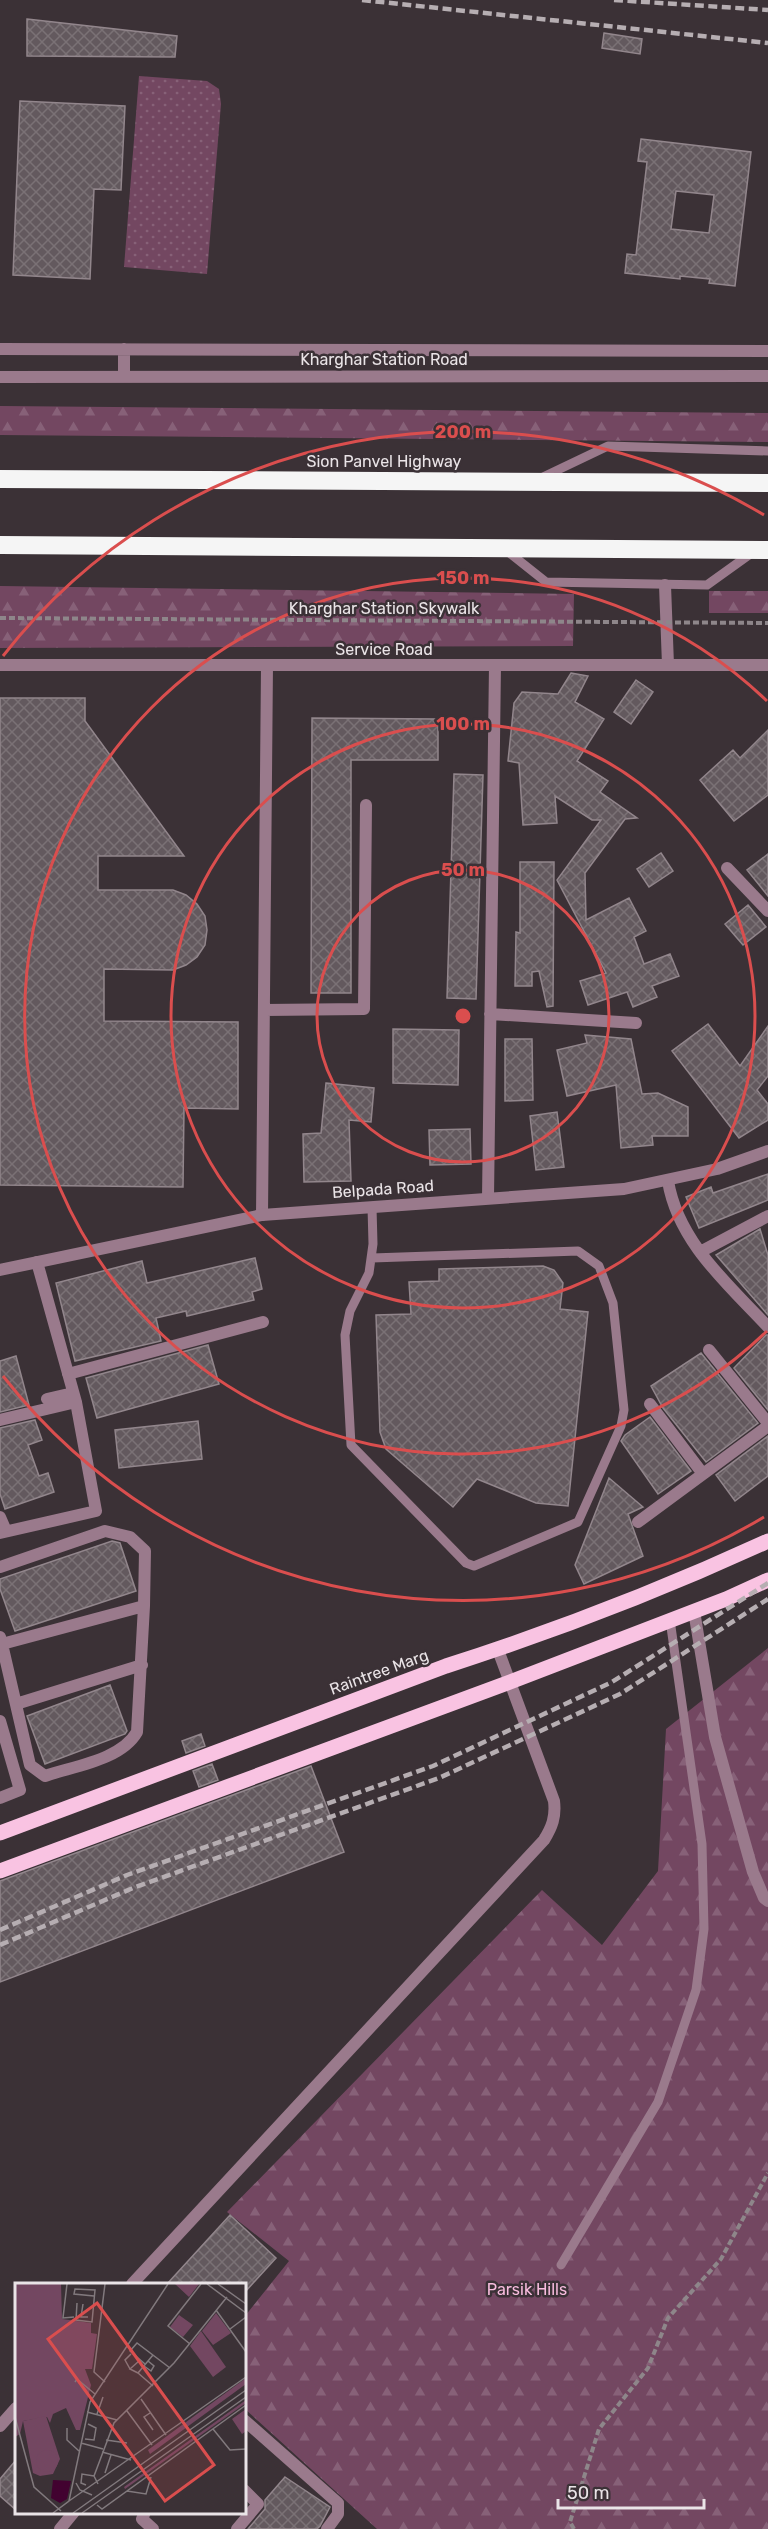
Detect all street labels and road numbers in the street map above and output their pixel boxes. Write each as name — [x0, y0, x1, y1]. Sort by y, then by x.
street label: Kharghar Station Road — [300, 350, 468, 369]
street label: Sion Panvel Highway — [307, 452, 462, 471]
street label: Kharghar Station Skywalk — [289, 599, 480, 618]
street label: Service Road — [335, 640, 433, 659]
street label: Belpada Road — [331, 1176, 435, 1202]
street label: Raintree Marg — [327, 1645, 431, 1699]

